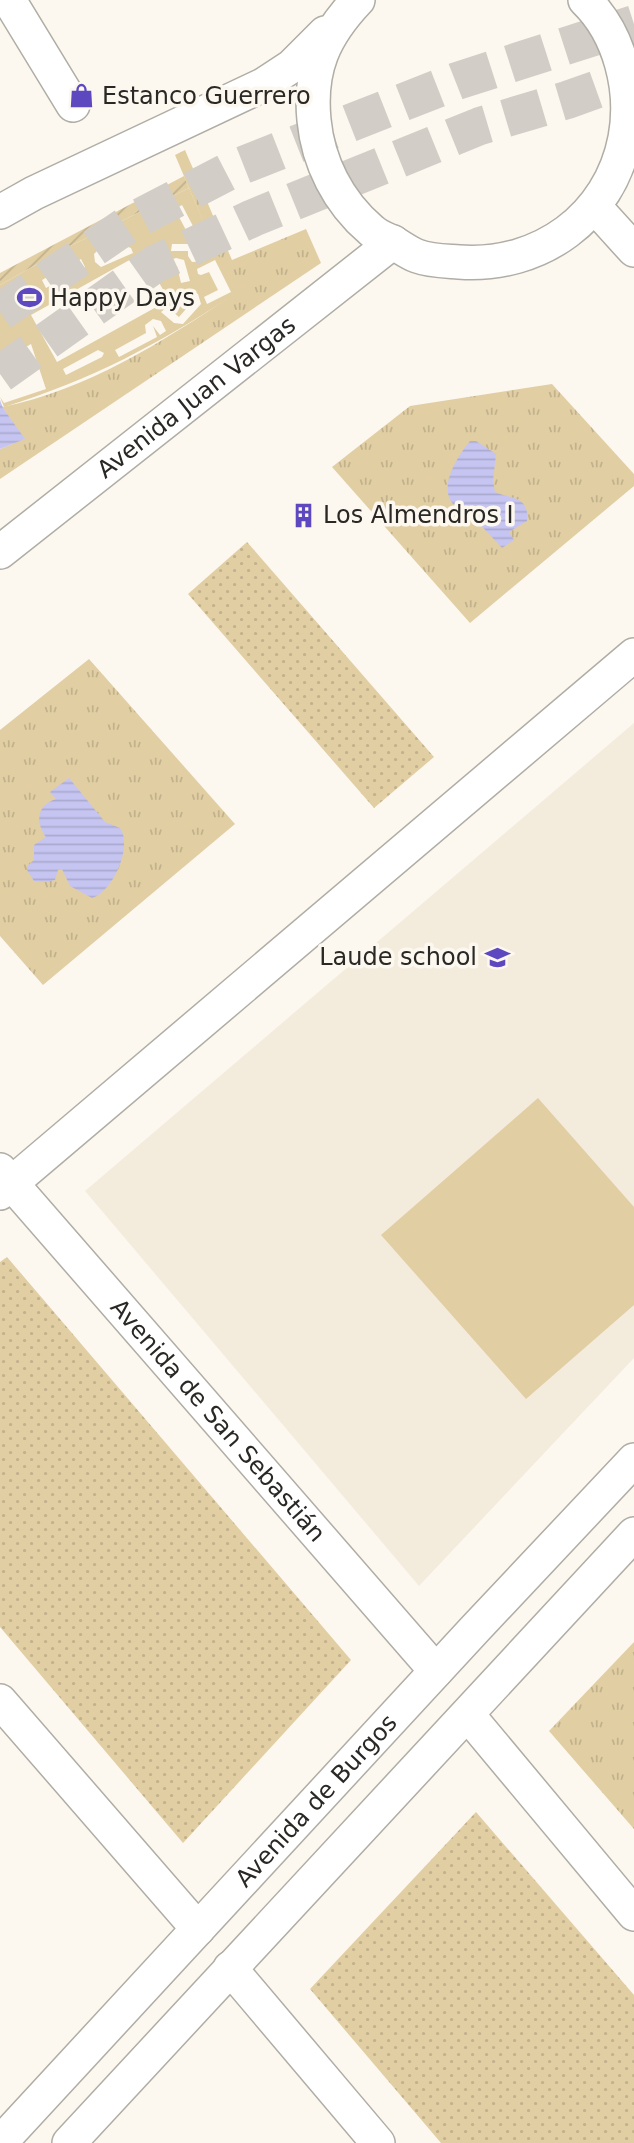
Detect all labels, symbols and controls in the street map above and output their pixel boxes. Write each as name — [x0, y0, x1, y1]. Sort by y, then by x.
shop icon: Estanco Guerrero — [68, 82, 96, 110]
place label: Estanco Guerrero — [102, 82, 311, 110]
sports icon: Happy Days — [16, 284, 44, 312]
place label: Happy Days — [50, 284, 195, 312]
street label: Avenida Juan Vargas — [92, 310, 301, 484]
building icon: Los Almendros I — [289, 501, 317, 529]
place label: Los Almendros I — [323, 501, 514, 529]
place label: Laude school — [319, 943, 477, 971]
school or university icon: Laude school — [483, 943, 511, 971]
street label: Avenida de San Sebastián — [105, 1293, 331, 1547]
street label: Avenida de Burgos — [230, 1709, 403, 1893]

